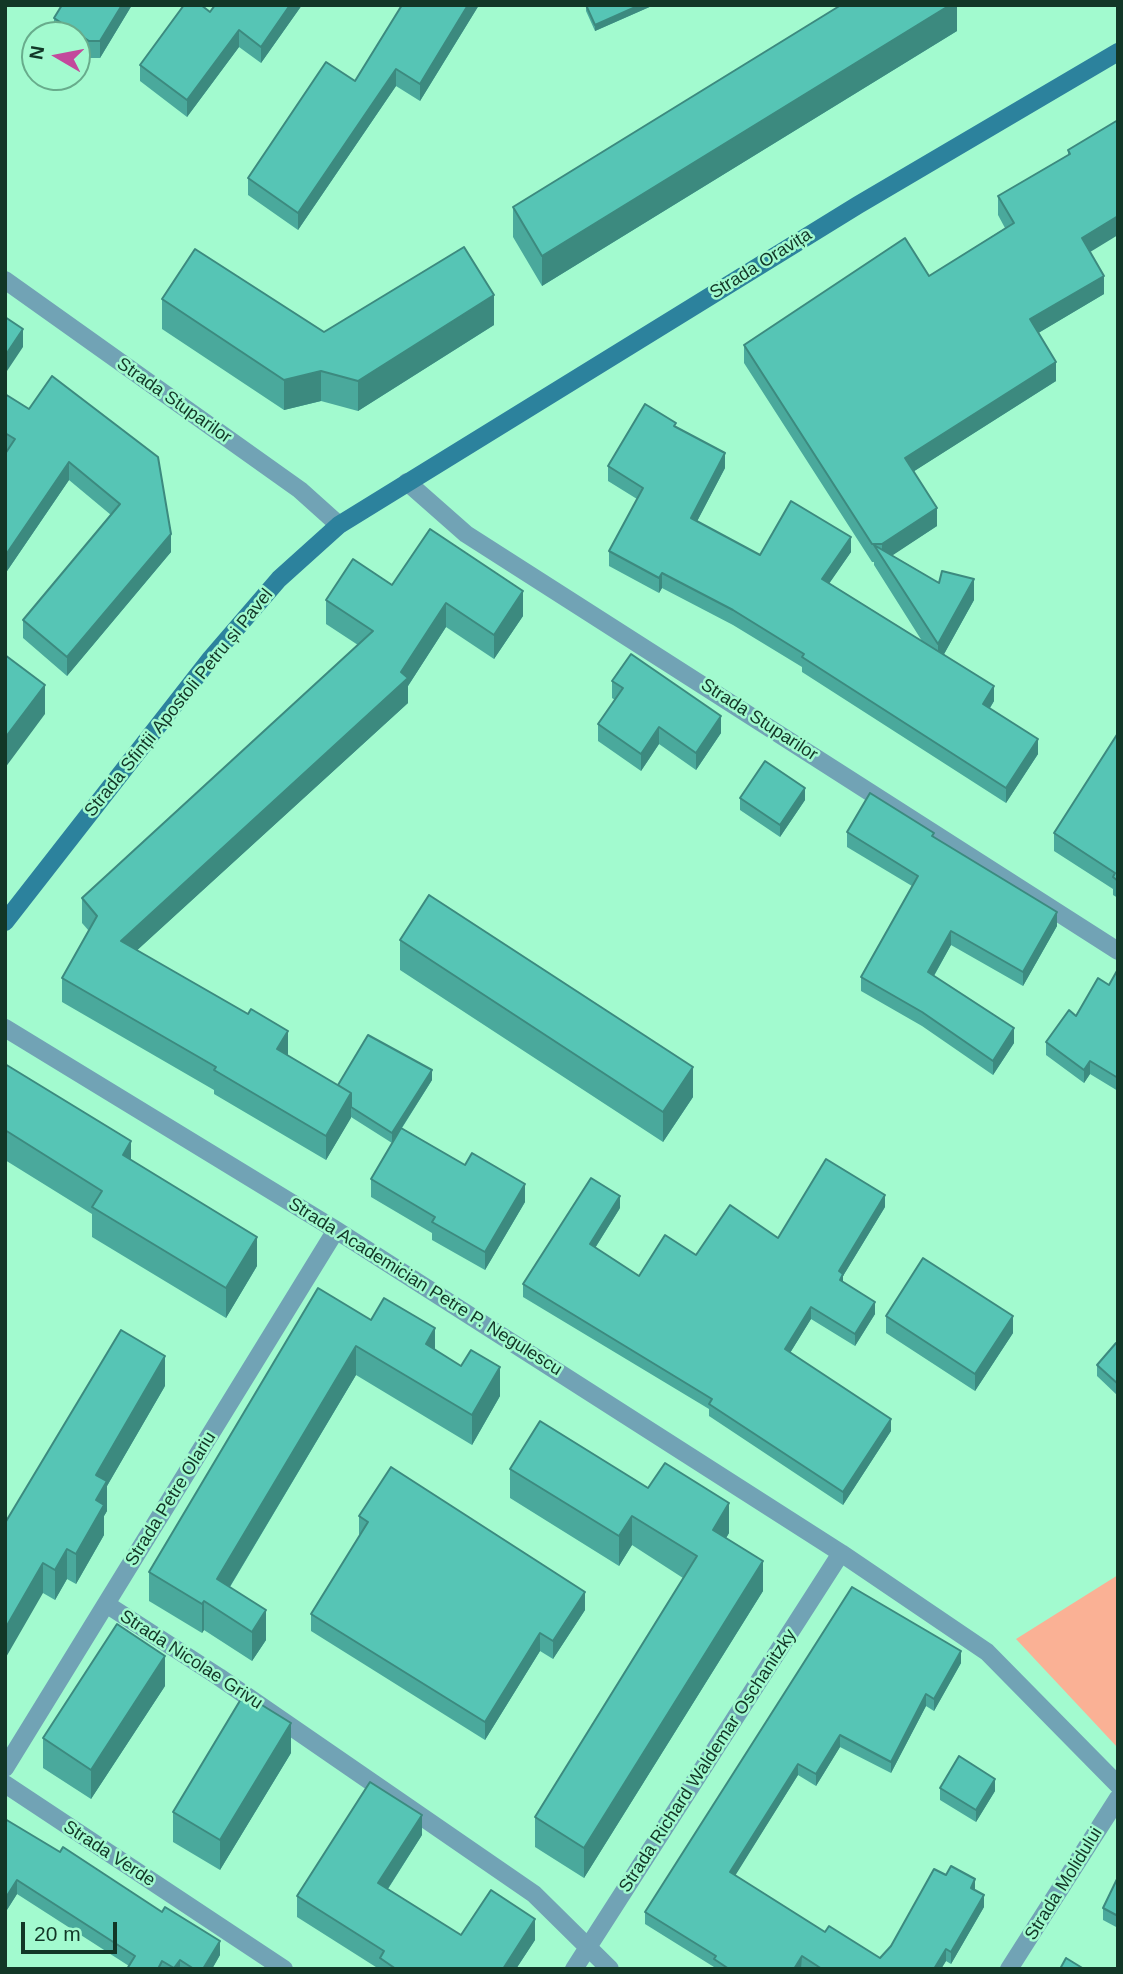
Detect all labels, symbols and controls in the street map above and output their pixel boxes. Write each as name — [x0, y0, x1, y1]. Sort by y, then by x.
north arrow — [21, 21, 91, 91]
text: N — [25, 44, 48, 61]
street label: Strada Oravița — [706, 224, 816, 304]
street label: Strada Stuparilor — [112, 353, 236, 449]
street label: Strada Sfinții Apostoli Petru și Pavel — [80, 585, 278, 821]
street label: Strada Stuparilor — [696, 674, 822, 766]
street label: Strada Academician Petre P. Negulescu — [284, 1193, 566, 1381]
street label: Strada Petre Olariu — [121, 1428, 221, 1570]
street label: Strada Nicolae Grivu — [115, 1606, 267, 1714]
street label: Strada Richard Waldemar Oschanitzky — [615, 1625, 801, 1897]
street label: Strada Verde — [59, 1816, 159, 1892]
street label: Strada Molidului — [1021, 1824, 1107, 1944]
scale bar — [24, 1908, 121, 1952]
text: 20 m — [34, 1922, 81, 1945]

